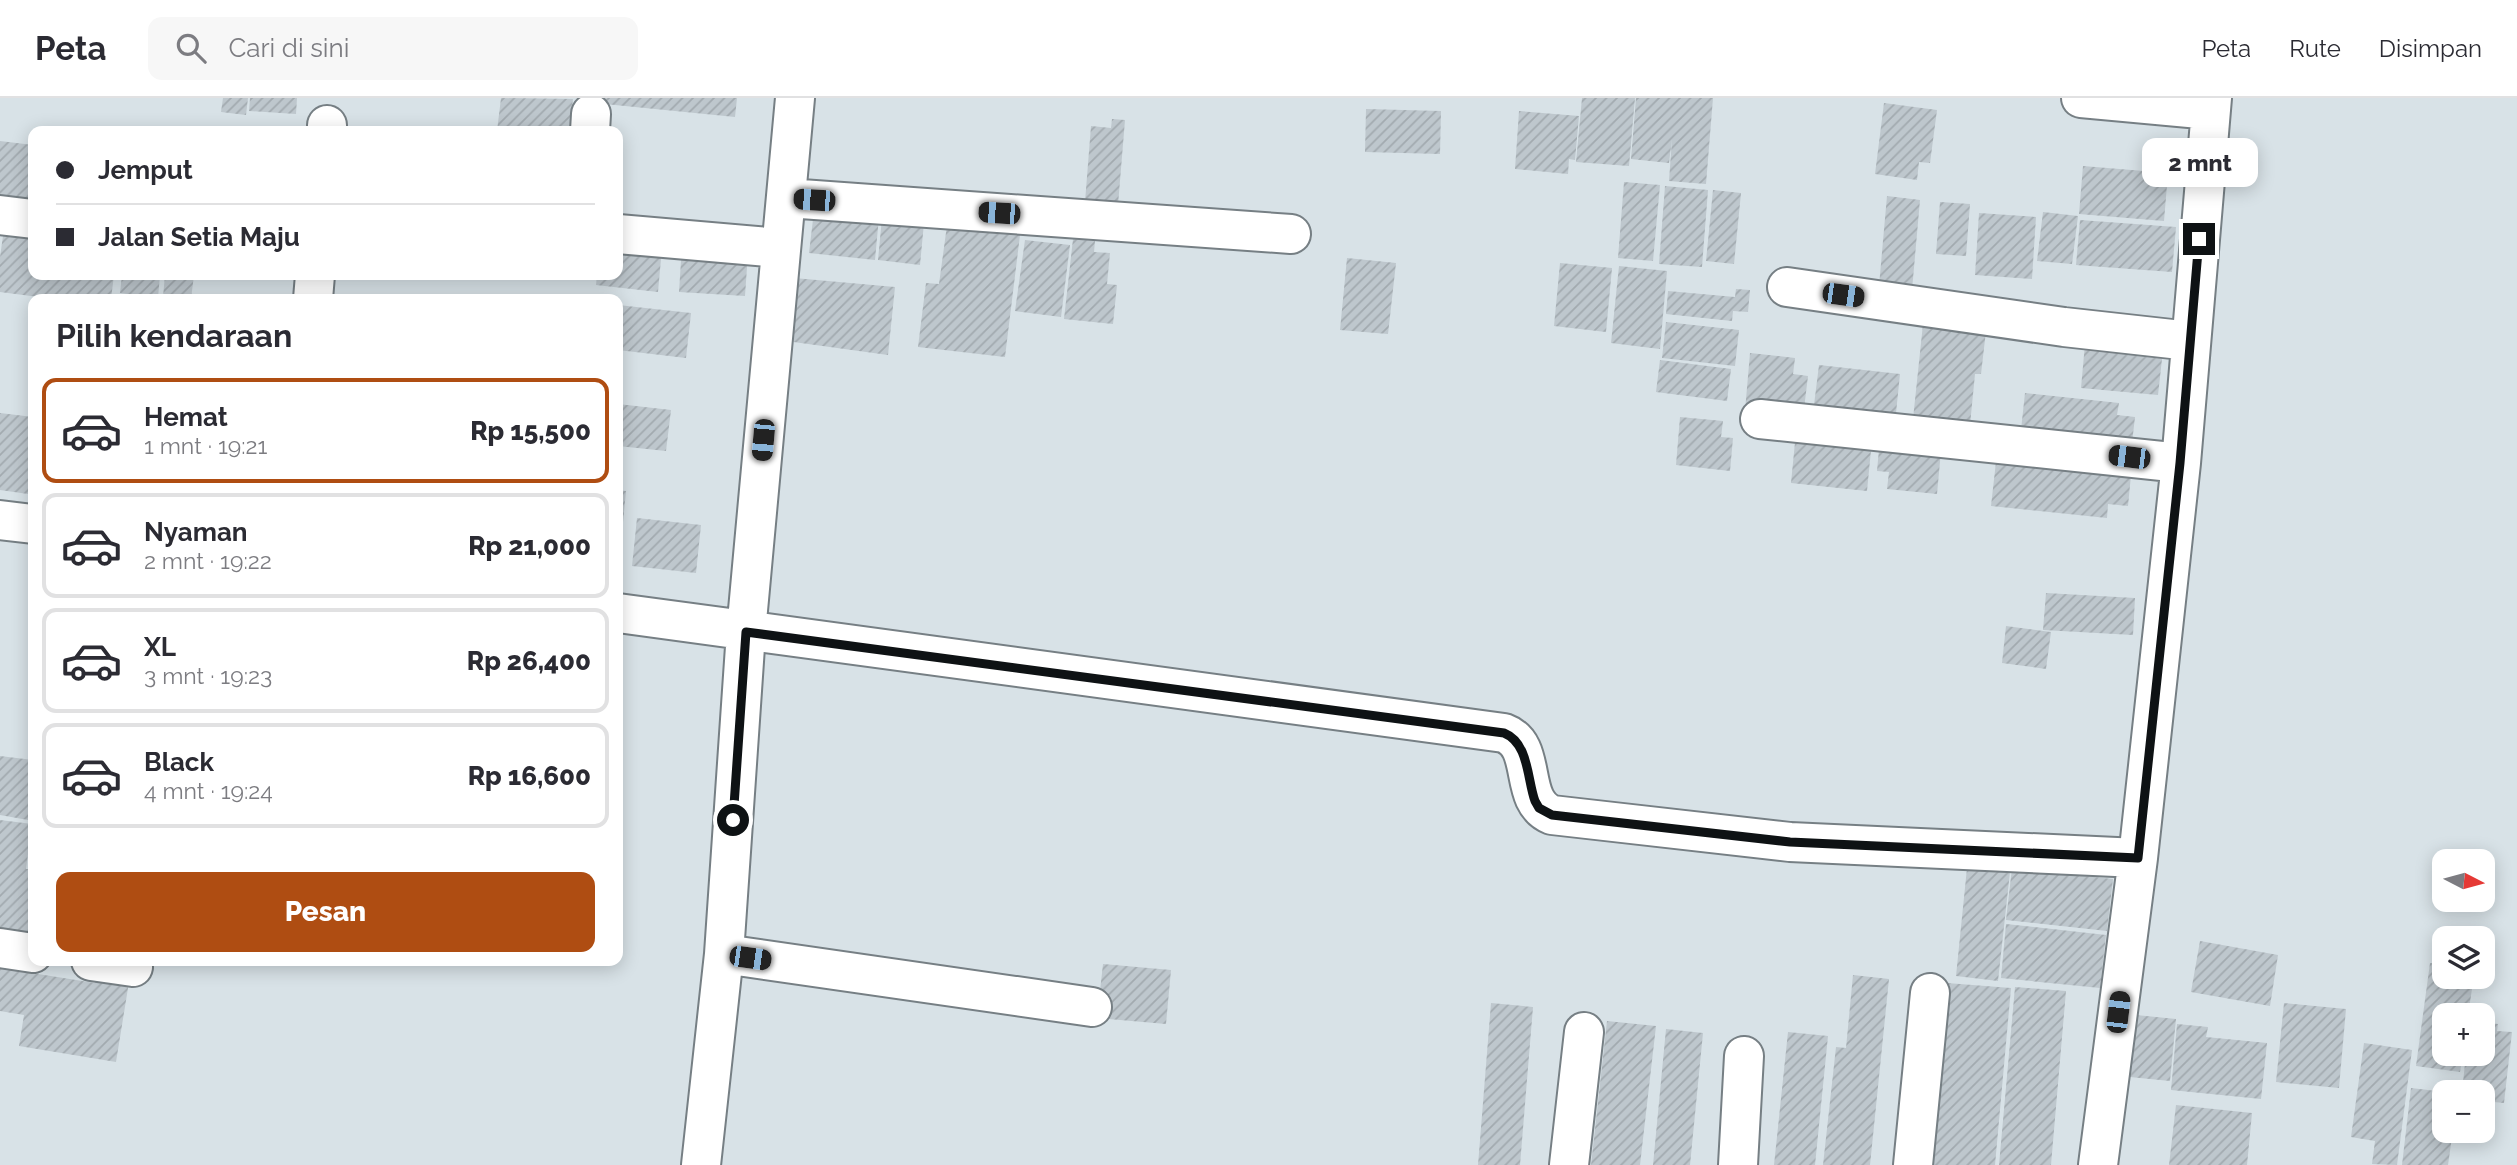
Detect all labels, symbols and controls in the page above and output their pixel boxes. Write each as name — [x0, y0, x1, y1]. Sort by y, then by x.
search box — [148, 17, 638, 80]
text: Peta — [35, 29, 106, 68]
icon: search — [172, 29, 210, 67]
text: Cari di sini — [228, 33, 349, 63]
text: Peta — [2201, 34, 2251, 63]
text: Rute — [2289, 34, 2341, 63]
text: Disimpan — [2379, 34, 2482, 63]
callout: 2 mnt — [2141, 138, 2257, 186]
text: 2 mnt — [2168, 149, 2232, 176]
text: Jemput — [98, 155, 193, 185]
car — [793, 188, 836, 212]
car — [978, 201, 1021, 225]
text: Jalan Setia Maju — [98, 222, 300, 252]
route end — [2183, 223, 2215, 255]
car — [1821, 282, 1866, 308]
text: Pilih kendaraan — [56, 317, 292, 354]
icon: car — [60, 399, 123, 462]
text: Hemat — [144, 402, 228, 432]
text: Rp 15,500 — [470, 416, 591, 446]
car — [751, 418, 776, 462]
text: 1 mnt · 19:21 — [144, 432, 267, 459]
car — [2107, 444, 2152, 470]
icon: car — [60, 514, 123, 577]
text: Nyaman — [144, 517, 248, 547]
text: Rp 21,000 — [468, 531, 591, 561]
text: 2 mnt · 19:22 — [144, 547, 272, 574]
icon: car — [60, 629, 123, 692]
text: XL — [144, 632, 176, 662]
text: Rp 26,400 — [467, 646, 591, 676]
text: 3 mnt · 19:23 — [144, 662, 272, 689]
icon: car — [60, 744, 123, 807]
text: Black — [144, 747, 214, 777]
text: Rp 16,600 — [468, 761, 591, 791]
text: 4 mnt · 19:24 — [144, 777, 273, 804]
route start — [717, 804, 749, 836]
north arrow — [2432, 849, 2496, 912]
map controls — [2432, 849, 2495, 1143]
button: Pesan — [56, 872, 595, 952]
button: layers — [2432, 926, 2495, 989]
car — [728, 945, 773, 971]
car — [2106, 990, 2131, 1034]
button: + — [2432, 1003, 2495, 1066]
button: − — [2432, 1080, 2495, 1143]

